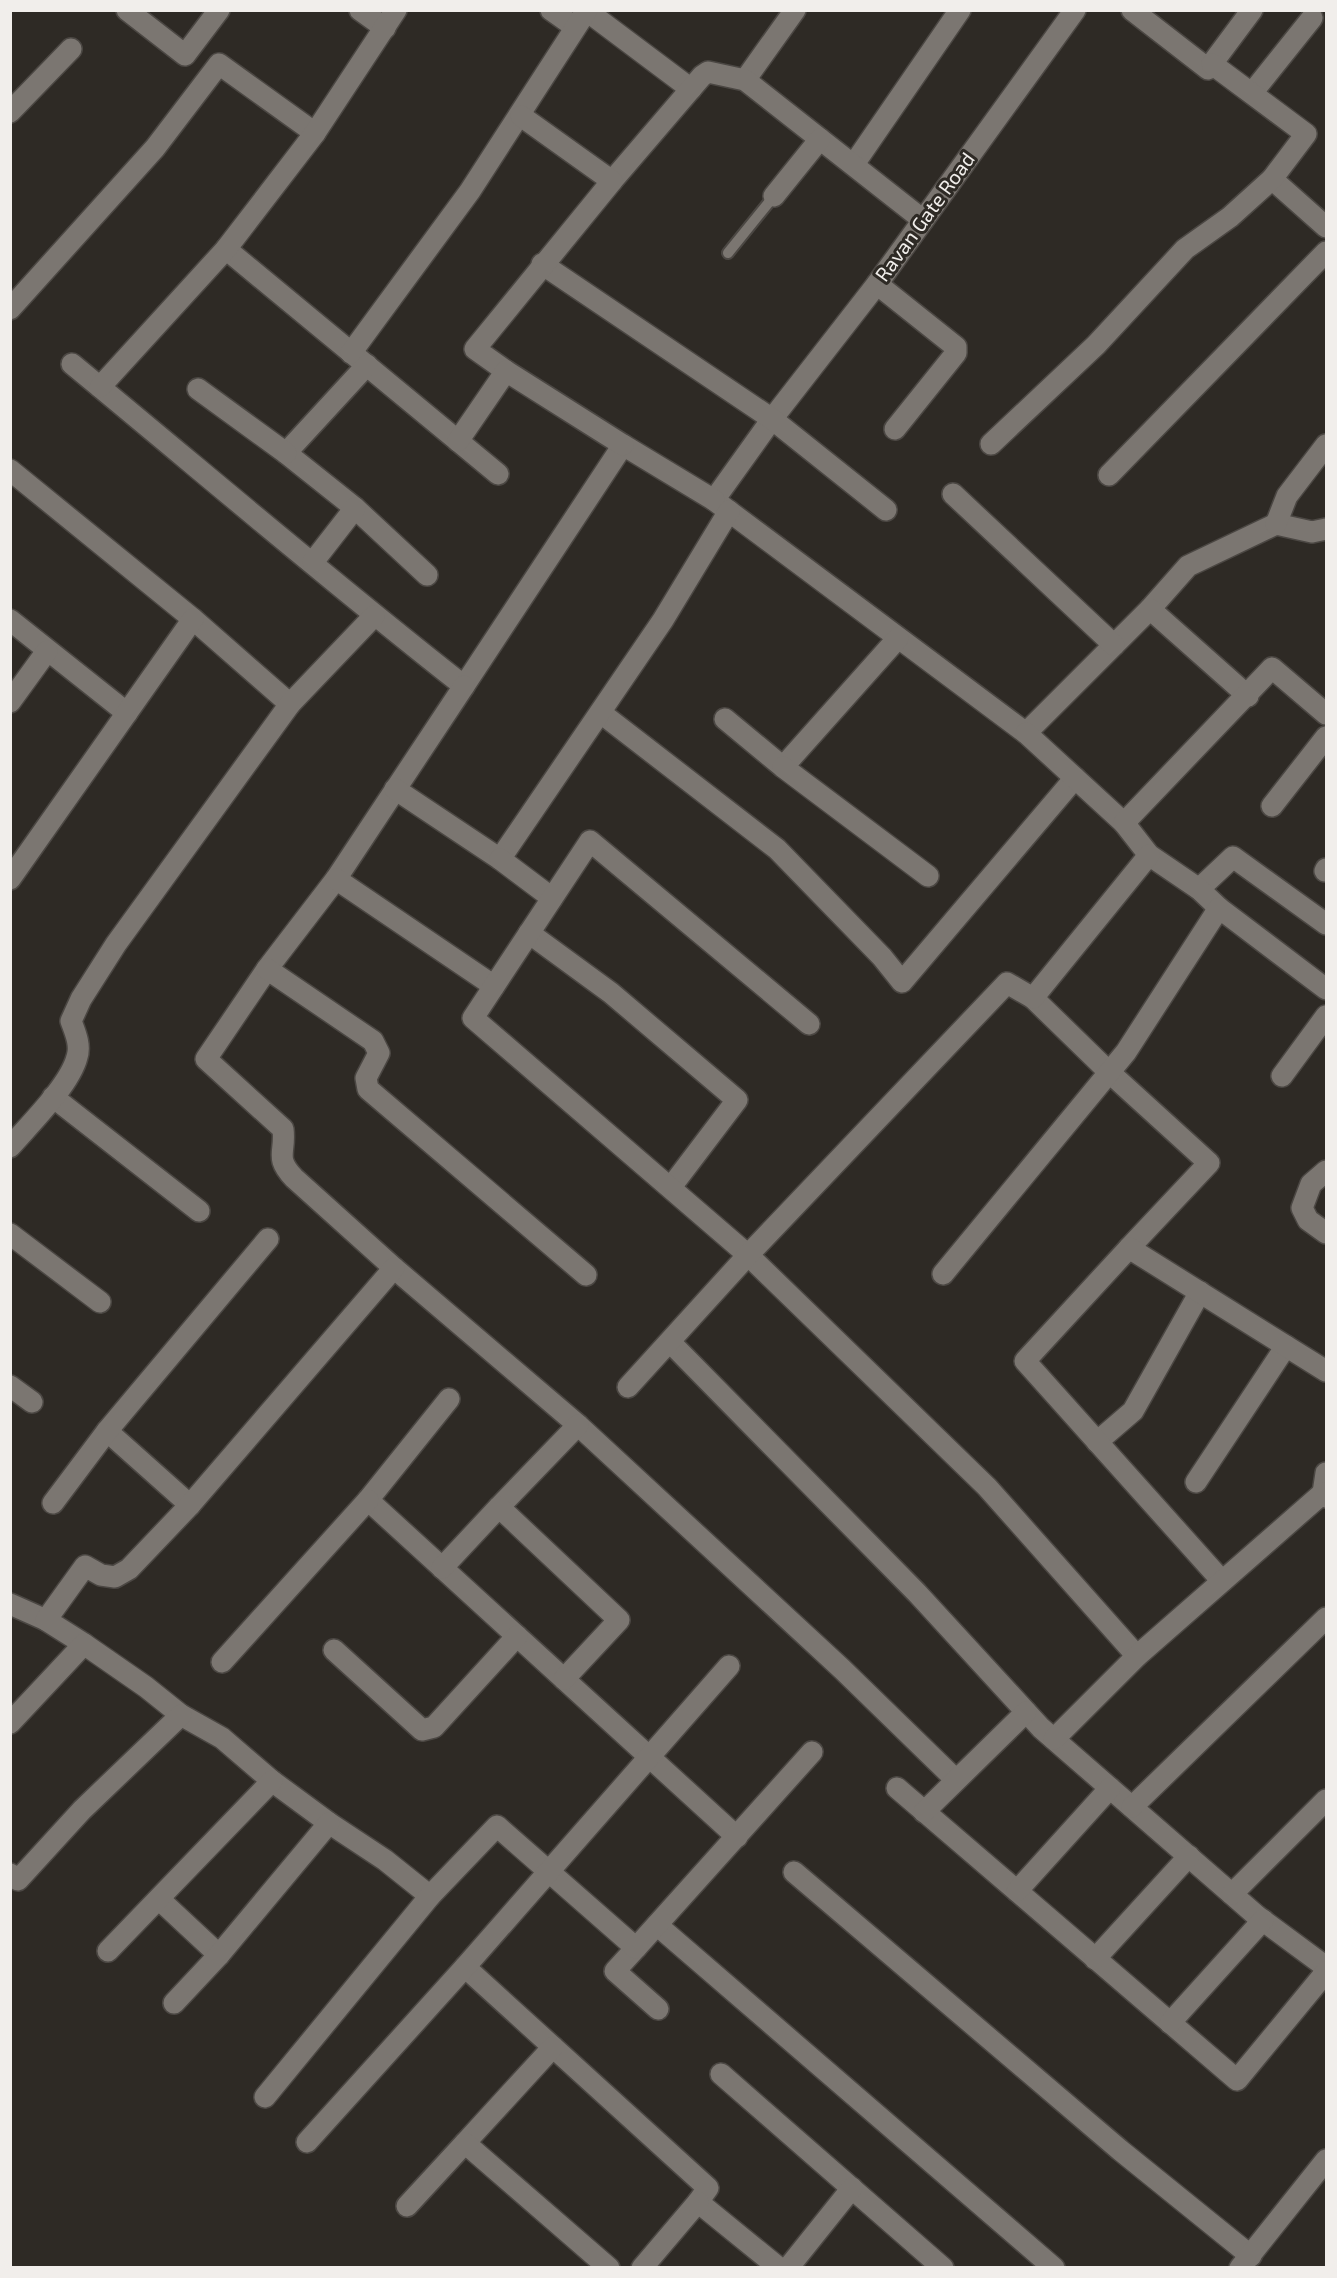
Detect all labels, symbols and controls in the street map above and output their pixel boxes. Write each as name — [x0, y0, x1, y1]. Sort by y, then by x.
street label: Ravan Gate Road — [869, 147, 979, 285]

